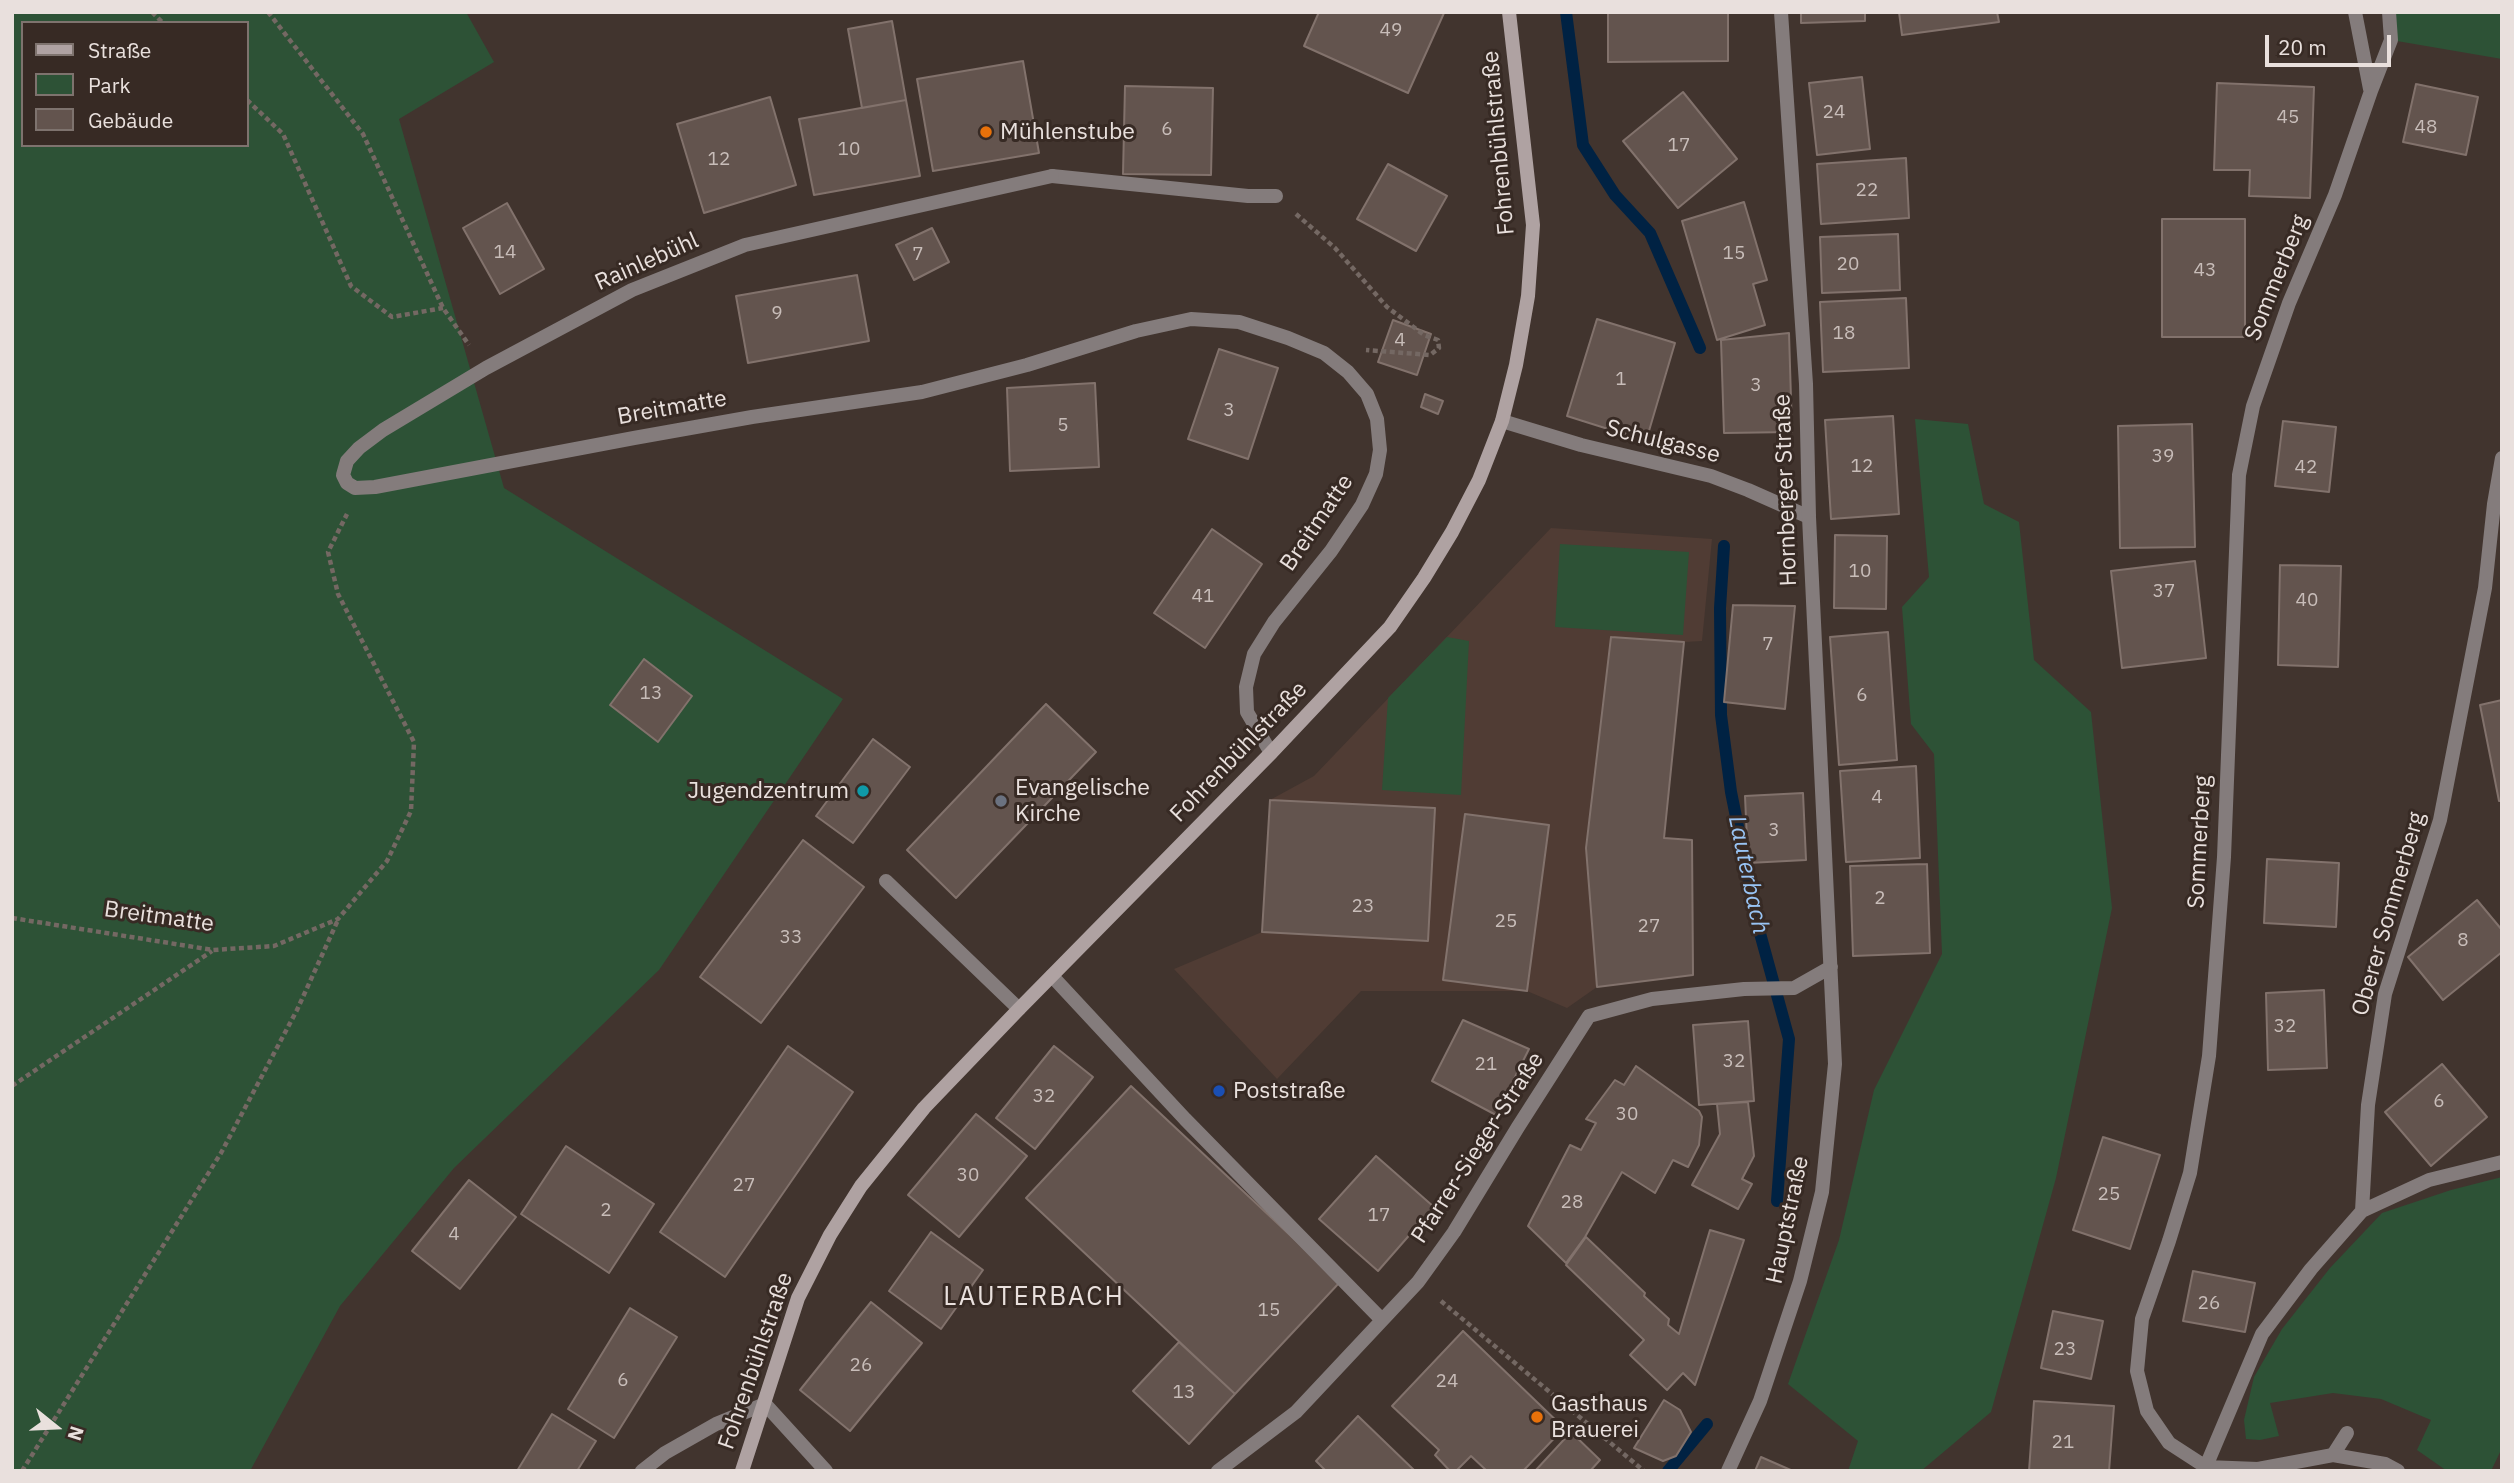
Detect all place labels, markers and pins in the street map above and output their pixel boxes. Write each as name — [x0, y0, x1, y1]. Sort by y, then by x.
place label: Mühlenstube — [1000, 118, 1135, 146]
marker: Mühlenstube — [978, 124, 994, 140]
place label: Evangelische Kirche — [1015, 774, 1150, 828]
place label: Jugendzentrum — [687, 777, 849, 805]
marker: Jugendzentrum — [855, 783, 871, 799]
marker: Evangelische Kirche — [993, 793, 1009, 809]
place label: Poststraße — [1233, 1077, 1346, 1105]
marker: Poststraße — [1211, 1083, 1227, 1099]
place label: Gasthaus Brauerei — [1551, 1390, 1648, 1444]
marker: Gasthaus Brauerei — [1529, 1409, 1545, 1425]

